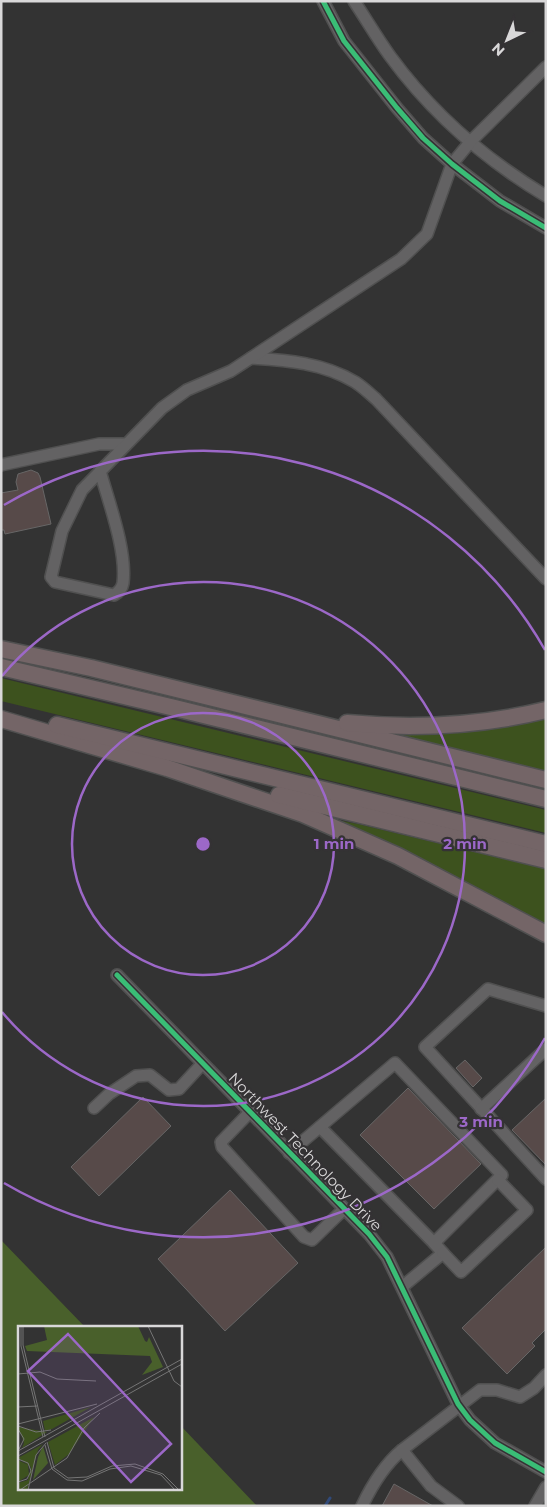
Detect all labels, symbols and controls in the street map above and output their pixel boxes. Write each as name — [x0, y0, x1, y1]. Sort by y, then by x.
north arrow — [482, 15, 532, 65]
text: N — [488, 39, 508, 60]
text: 1 min — [314, 834, 354, 853]
text: 2 min — [443, 834, 487, 853]
centre of rings — [194, 835, 212, 853]
street label: Northwest Technology Drive — [224, 1068, 386, 1235]
text: 3 min — [458, 1112, 503, 1131]
inset map — [18, 1326, 181, 1490]

